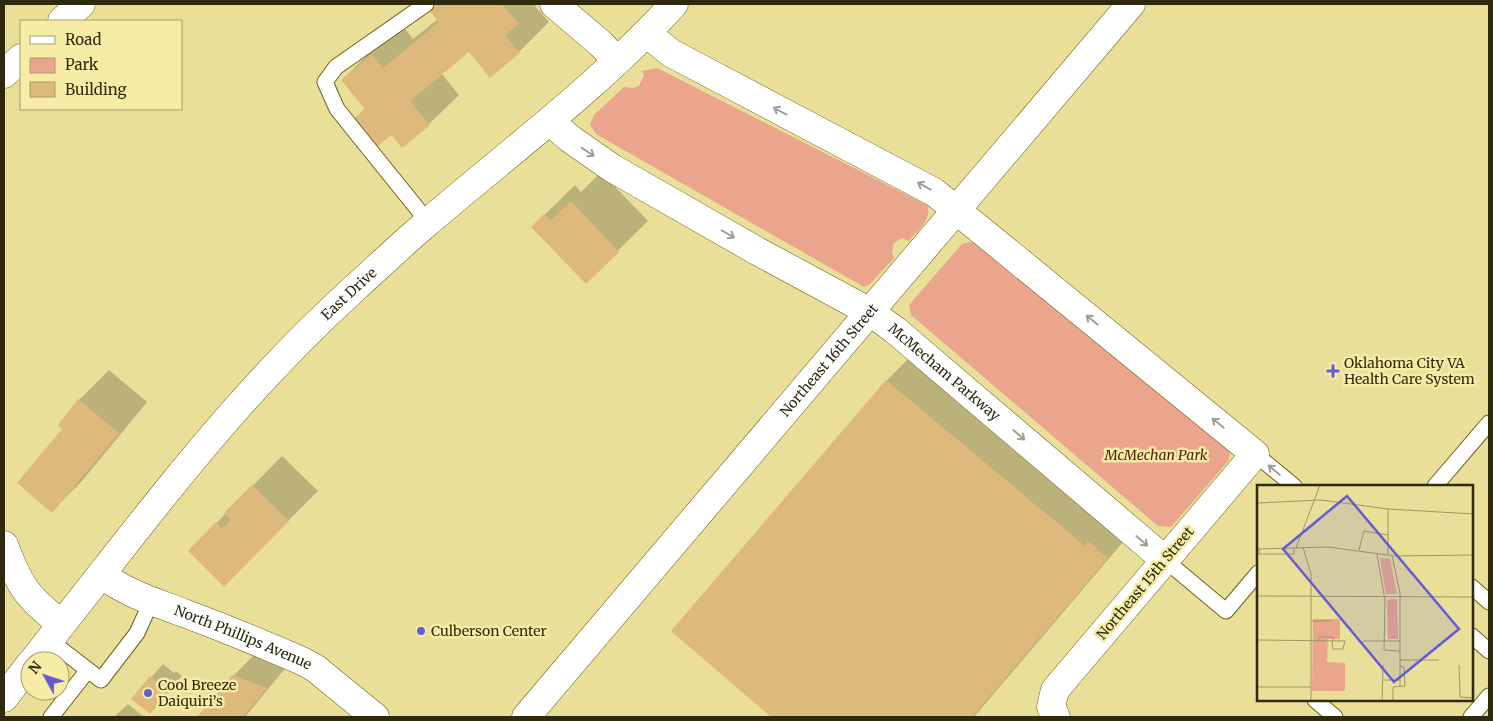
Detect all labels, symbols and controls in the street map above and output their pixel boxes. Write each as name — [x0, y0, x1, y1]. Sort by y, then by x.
legend — [20, 20, 182, 110]
text: Road — [65, 30, 101, 49]
text: Park — [65, 55, 99, 74]
text: Building — [65, 80, 127, 99]
one-way arrow — [773, 106, 788, 115]
one-way arrow — [581, 147, 595, 157]
one-way arrow — [917, 181, 932, 190]
one-way arrow — [720, 230, 735, 240]
street label: East Drive — [317, 264, 380, 324]
street label: Northeast 16th Street — [776, 300, 882, 420]
one-way arrow — [1086, 314, 1099, 325]
street label: McMecham Parkway — [885, 319, 1005, 425]
place label: Oklahoma City VA Health Care System — [1344, 354, 1475, 388]
marker: Oklahoma City VA Health Care System — [1326, 364, 1340, 378]
one-way arrow — [1212, 418, 1225, 429]
one-way arrow — [1012, 429, 1025, 441]
park label: McMechan Park — [1104, 446, 1208, 464]
one-way arrow — [1268, 464, 1281, 476]
inset map — [1257, 485, 1473, 701]
street label: Northeast 15th Street — [1093, 522, 1198, 643]
one-way arrow — [1136, 535, 1149, 546]
street label: North Phillips Avenue — [172, 601, 315, 674]
place label: Culberson Center — [431, 622, 547, 640]
marker: Culberson Center — [415, 625, 427, 637]
north arrow — [20, 651, 70, 701]
text: N — [25, 658, 45, 678]
place label: Cool Breeze Daiquiri’s — [158, 676, 236, 710]
marker: Cool Breeze Daiquiri’s — [142, 687, 154, 699]

